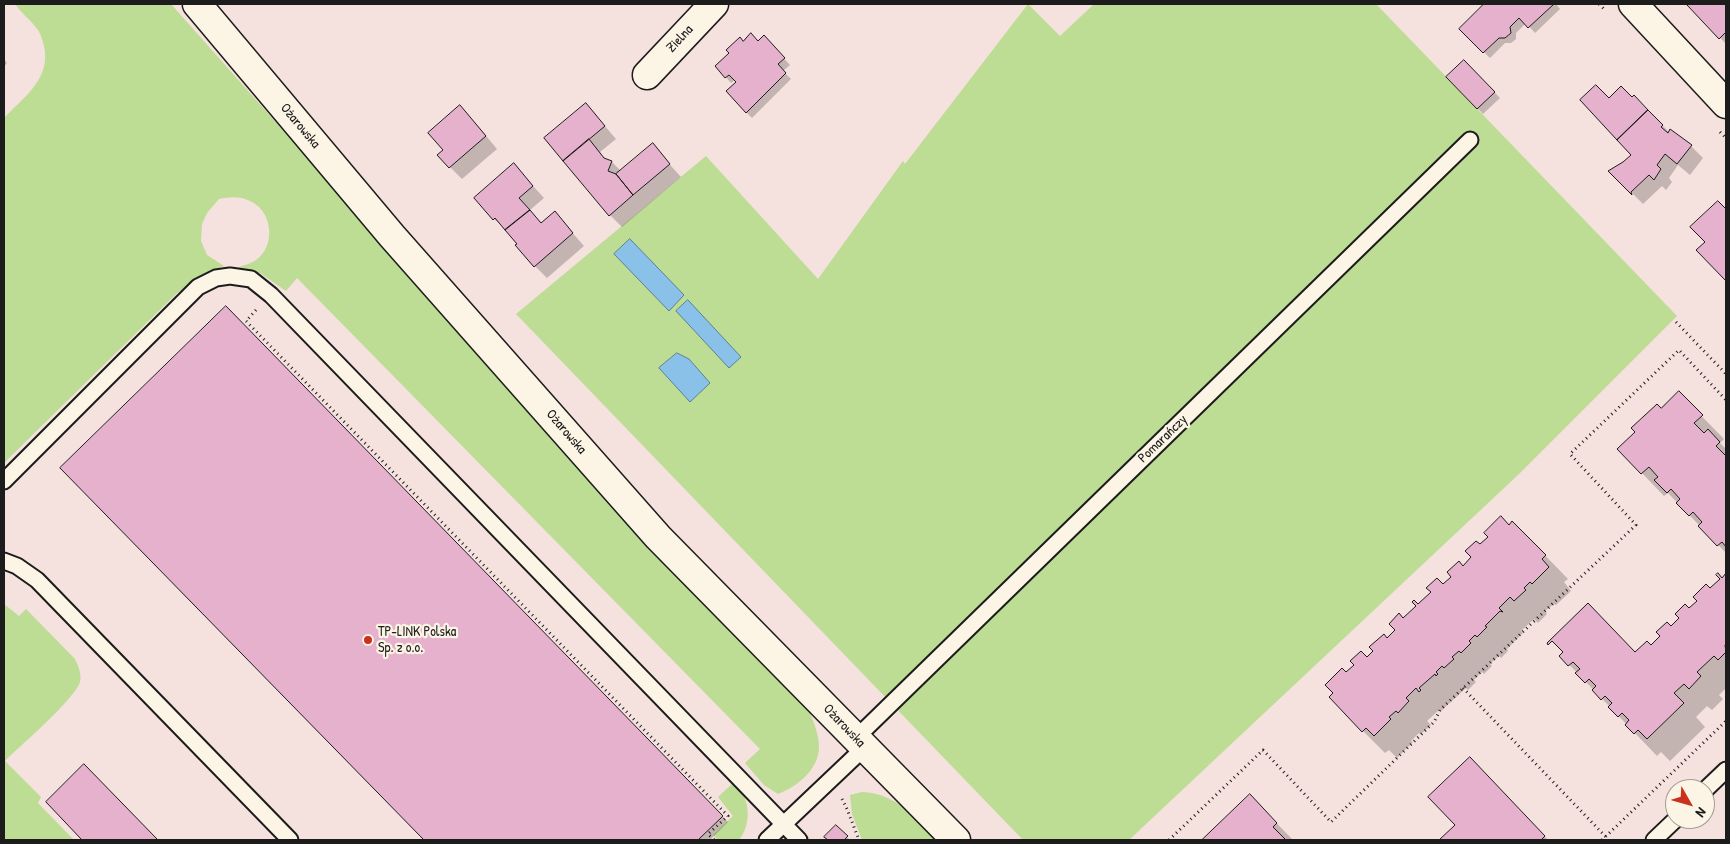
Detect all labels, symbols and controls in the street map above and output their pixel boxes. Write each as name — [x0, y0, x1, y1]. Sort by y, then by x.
street label: Zielna — [663, 22, 697, 56]
street label: Ożarowska — [276, 100, 324, 152]
street label: Ożarowska — [542, 406, 590, 458]
street label: Pomarańczy — [1135, 411, 1191, 467]
place label: TP-LINK Polska Sp. z o.o. — [378, 624, 456, 656]
marker: TP-LINK Polska Sp. z o.o. — [362, 634, 374, 646]
street label: Ożarowska — [819, 701, 869, 751]
north arrow — [1665, 779, 1715, 829]
text: N — [1692, 804, 1711, 822]

